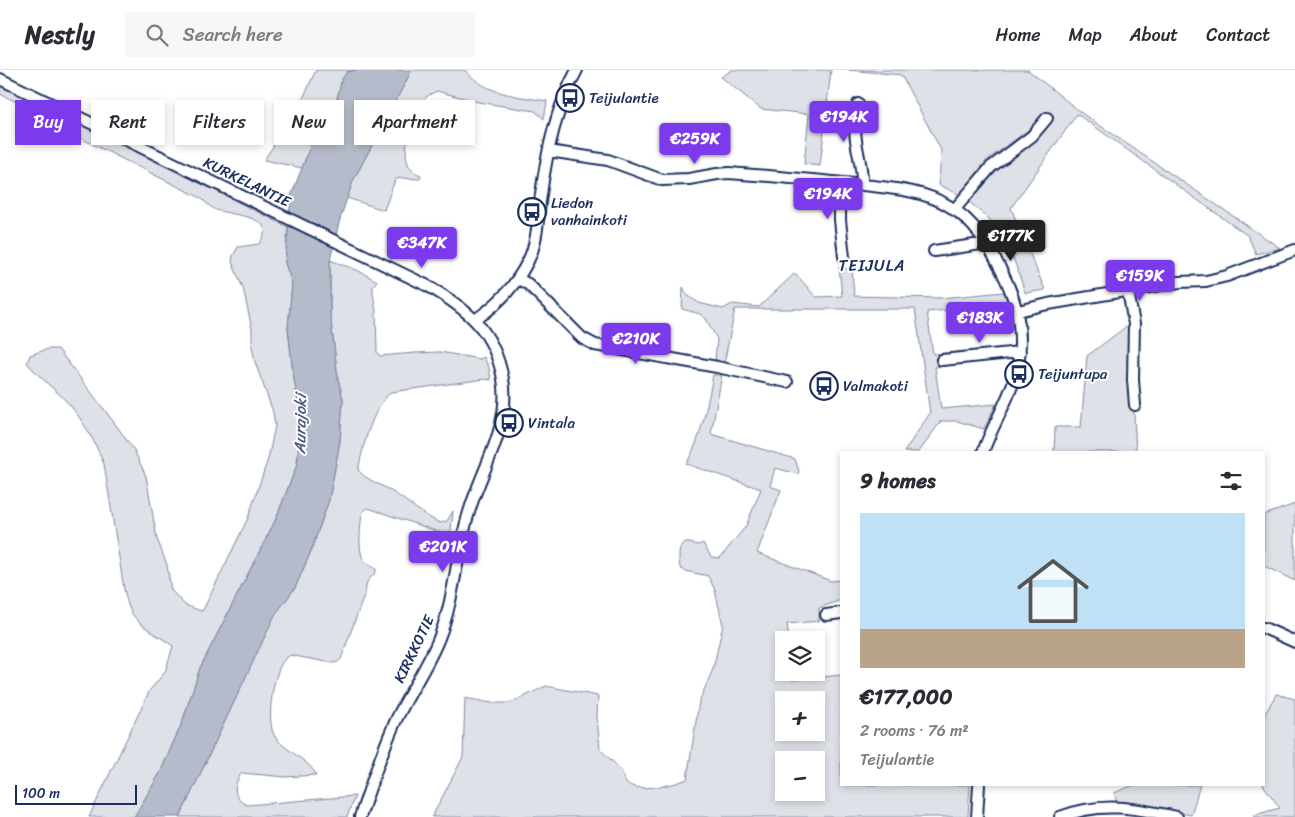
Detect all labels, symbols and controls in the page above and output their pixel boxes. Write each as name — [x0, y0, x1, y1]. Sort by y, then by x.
search box — [125, 12, 475, 57]
text: Nestly — [25, 14, 95, 56]
text: Search here — [183, 18, 283, 51]
text: Home — [996, 19, 1041, 51]
text: Map — [1069, 19, 1102, 51]
text: About — [1130, 19, 1178, 51]
text: Contact — [1206, 19, 1270, 51]
icon: search — [143, 21, 171, 49]
bus stop icon: Teijulantie — [555, 83, 585, 113]
place label: Teijulantie — [589, 85, 659, 111]
chip: Buy — [15, 100, 81, 145]
chip: Rent — [91, 100, 165, 145]
chip: Filters — [175, 100, 264, 145]
chip: New — [274, 100, 344, 145]
chip: Apartment — [354, 100, 475, 145]
pin: €194K — [809, 100, 879, 143]
text: €194K — [820, 102, 868, 131]
pin: €259K — [660, 122, 730, 165]
text: €259K — [670, 124, 720, 153]
street label: KURKELANTIE — [199, 150, 297, 215]
pin: €194K — [793, 178, 863, 220]
text: €194K — [804, 179, 852, 208]
place label: Liedon vanhainkoti — [551, 190, 628, 233]
bus stop icon: Liedon vanhainkoti — [517, 197, 547, 227]
pin: €177K — [976, 220, 1046, 262]
text: €177K — [988, 221, 1034, 250]
pin: €347K — [387, 226, 457, 269]
text: €347K — [398, 228, 446, 257]
district label: TEIJULA — [838, 251, 906, 280]
pin: €159K — [1105, 260, 1175, 302]
text: €159K — [1117, 261, 1163, 290]
pin: €183K — [945, 302, 1015, 344]
text: €183K — [957, 303, 1003, 332]
pin: €210K — [601, 322, 671, 365]
text: €210K — [613, 324, 659, 353]
bus stop icon: Teijuntupa — [1004, 359, 1034, 389]
place label: Teijuntupa — [1038, 361, 1108, 387]
bus stop icon: Valmakoti — [809, 371, 839, 401]
place label: Valmakoti — [843, 373, 909, 399]
water label: Aurajoki — [285, 390, 315, 455]
bus stop icon: Vintala — [494, 408, 524, 438]
place label: Vintala — [528, 410, 575, 436]
text: 9 homes — [860, 462, 936, 500]
icon: filters — [1217, 467, 1245, 495]
pin: €201K — [408, 530, 478, 573]
text: €201K — [420, 532, 466, 561]
icon: home — [1008, 546, 1098, 636]
street label: KIRKKOTIE — [386, 609, 442, 687]
map controls — [775, 631, 825, 801]
button: layers — [775, 631, 825, 681]
text: €177,000 — [860, 678, 952, 716]
button: + — [775, 691, 825, 741]
text: 2 rooms · 76 m² — [860, 716, 969, 745]
text: Teijulantie — [860, 745, 934, 774]
button: − — [775, 751, 825, 801]
text: 100 m — [22, 781, 60, 806]
scale bar — [15, 782, 138, 805]

